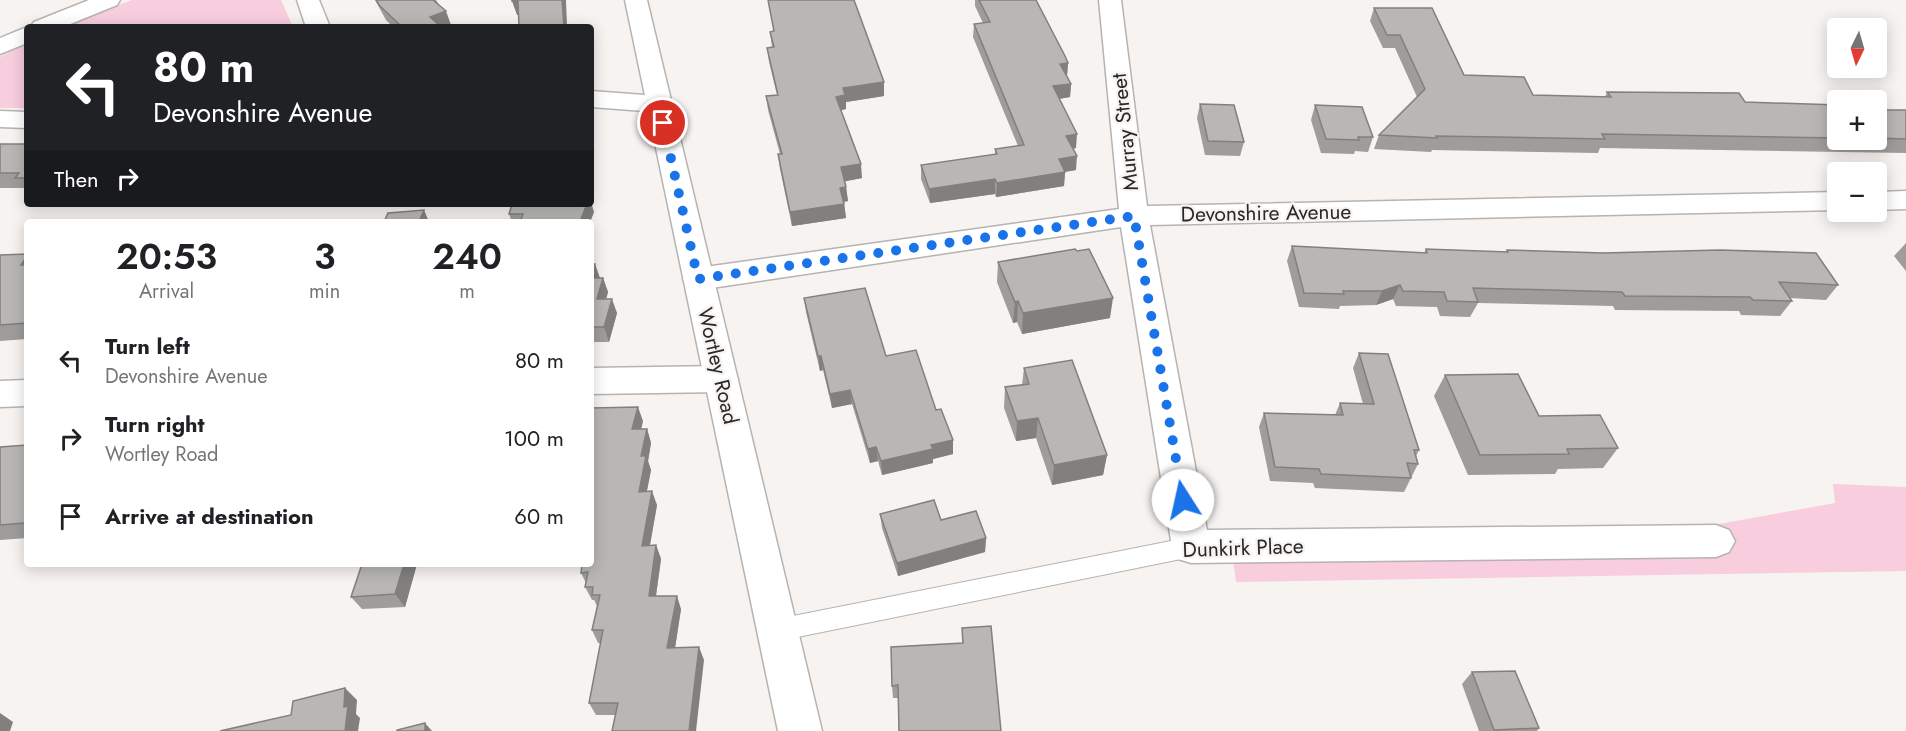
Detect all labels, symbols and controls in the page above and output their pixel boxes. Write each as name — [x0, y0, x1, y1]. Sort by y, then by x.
north arrow — [1827, 18, 1887, 78]
map controls — [1827, 18, 1887, 222]
text: 80 m — [153, 37, 254, 98]
icon: left — [54, 48, 132, 126]
street label: Murray Street — [1104, 72, 1146, 192]
button: + — [1827, 90, 1887, 150]
text: Devonshire Avenue — [153, 93, 372, 132]
pin — [637, 97, 688, 148]
icon: arrive — [646, 106, 679, 139]
icon: right — [111, 162, 144, 195]
button: − — [1827, 162, 1887, 222]
text: Then — [54, 163, 99, 195]
street label: Devonshire Avenue — [1180, 197, 1352, 229]
text: 20:53 — [116, 230, 217, 282]
text: 3 — [314, 230, 335, 282]
text: 240 — [432, 230, 502, 282]
text: Arrival — [139, 277, 194, 306]
text: min — [309, 277, 340, 306]
text: m — [459, 277, 475, 306]
street label: Wortley Road — [690, 305, 746, 427]
text: Turn left — [105, 330, 190, 362]
icon: left — [54, 344, 87, 377]
text: 80 m — [515, 344, 564, 376]
text: Devonshire Avenue — [105, 362, 267, 391]
text: Turn right — [105, 408, 205, 440]
icon: right — [54, 422, 87, 455]
text: 100 m — [504, 422, 564, 454]
text: Wortley Road — [105, 440, 218, 469]
position arrow — [1151, 468, 1215, 532]
icon: arrive — [54, 500, 87, 533]
text: Arrive at destination — [105, 500, 314, 532]
text: 60 m — [514, 500, 564, 532]
street label: Dunkirk Place — [1182, 531, 1304, 565]

